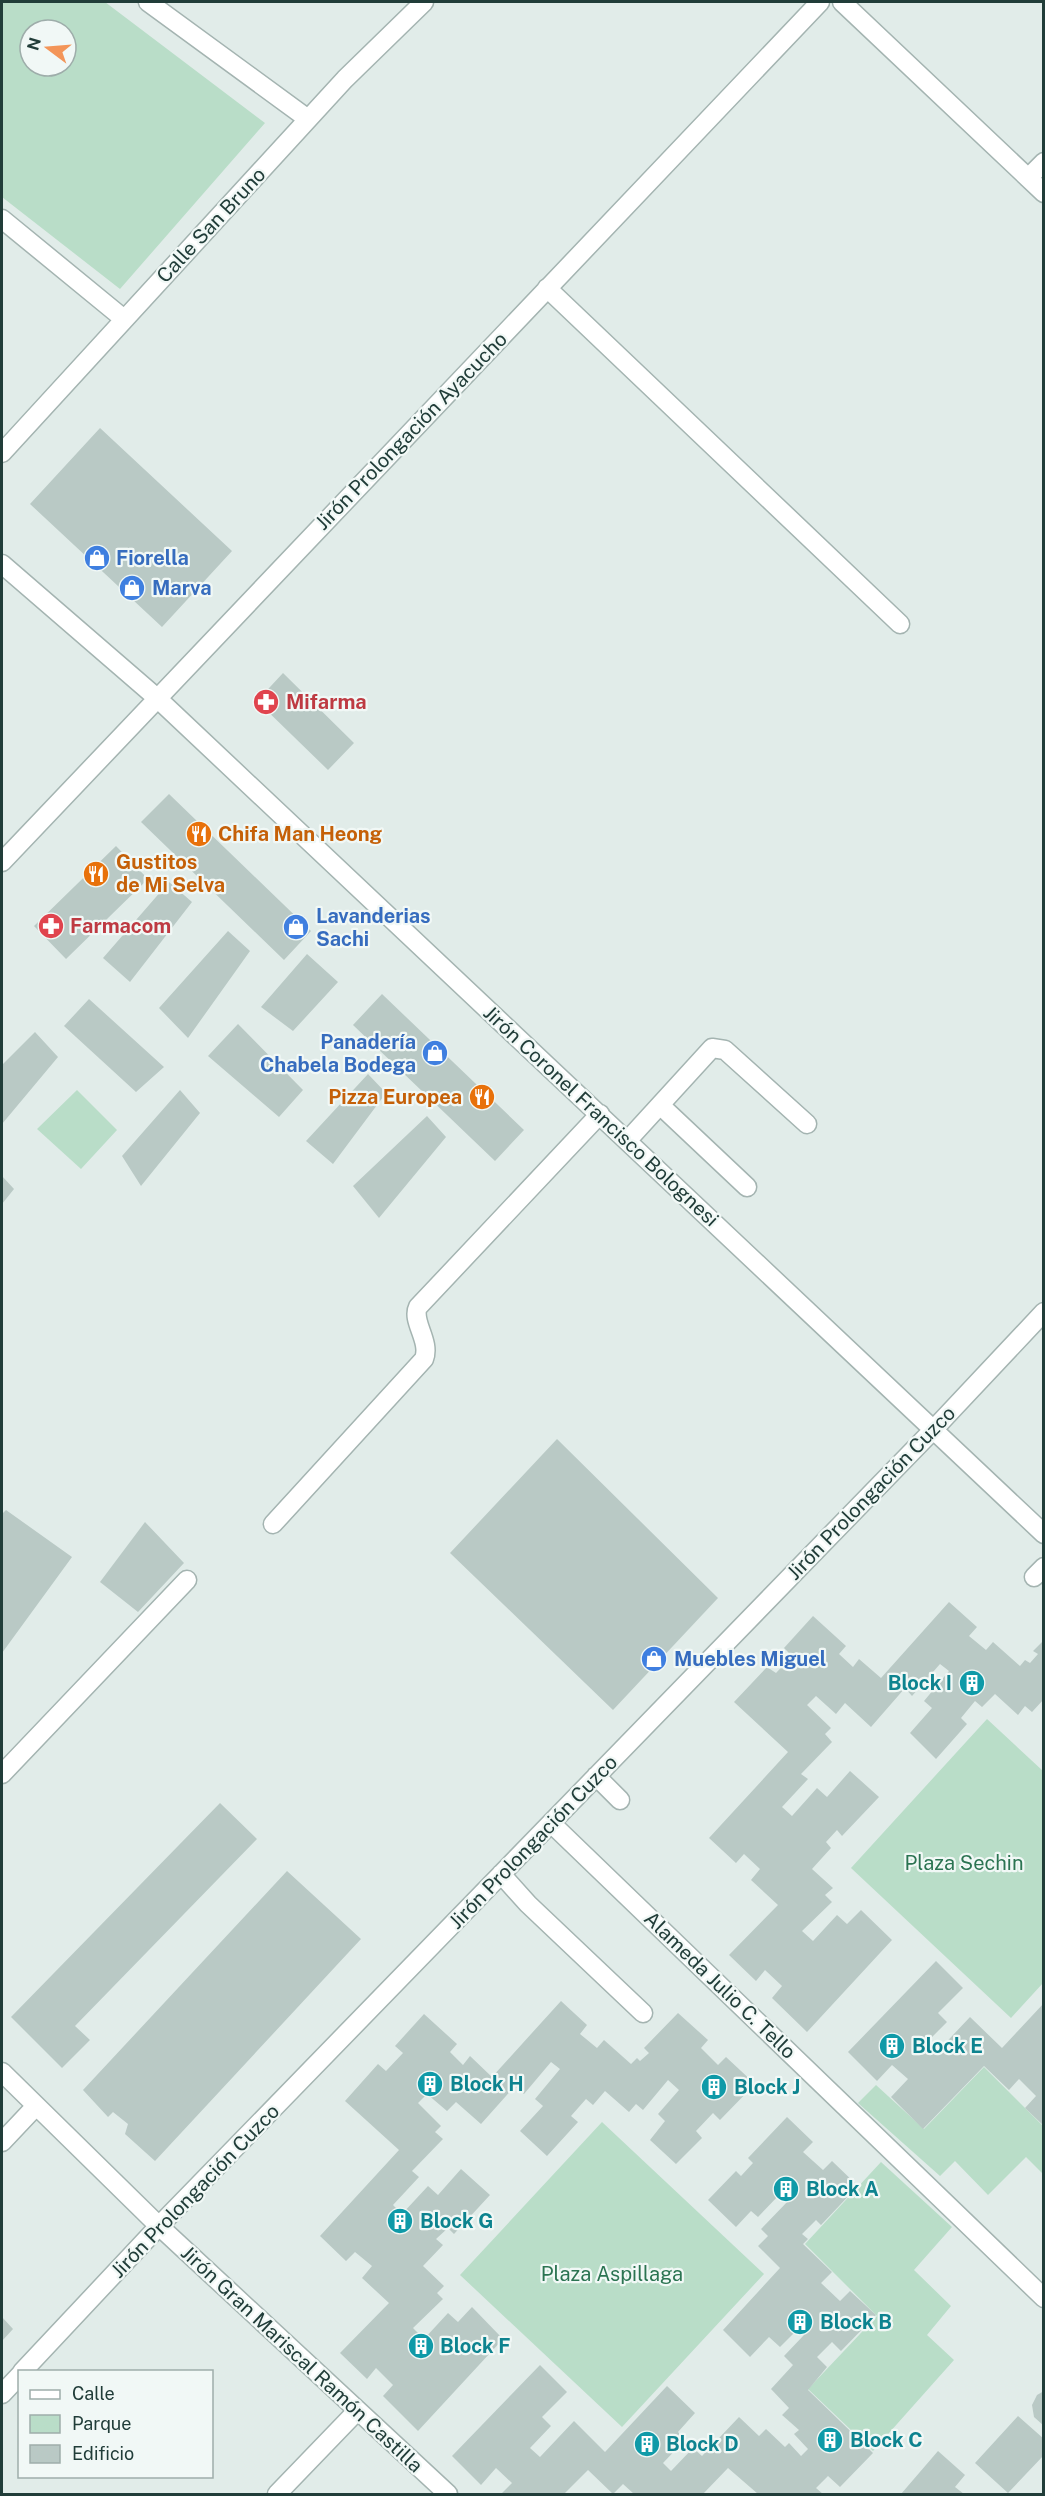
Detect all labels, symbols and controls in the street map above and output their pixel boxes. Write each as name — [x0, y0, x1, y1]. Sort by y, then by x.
north arrow — [18, 18, 78, 78]
text: N — [23, 35, 45, 53]
street label: Calle San Bruno — [152, 162, 270, 288]
street label: Jirón Prolongación Ayacucho — [310, 327, 512, 535]
shop icon: Fiorella — [82, 543, 112, 573]
place label: Fiorella — [116, 546, 189, 570]
shop icon: Marva — [117, 573, 147, 603]
place label: Marva — [152, 576, 212, 600]
pharmacy icon: Mifarma — [251, 687, 281, 717]
place label: Mifarma — [286, 690, 367, 714]
restaurant icon: Chifa Man Heong — [184, 819, 214, 849]
place label: Chifa Man Heong — [218, 822, 383, 846]
place label: Gustitos de Mi Selva — [116, 850, 225, 897]
restaurant icon: Gustitos de Mi Selva — [81, 859, 111, 889]
place label: Lavanderias Sachi — [316, 904, 431, 951]
pharmacy icon: Farmacom — [36, 911, 66, 941]
shop icon: Lavanderias Sachi — [281, 912, 311, 942]
place label: Farmacom — [70, 914, 171, 938]
street label: Jirón Coronel Francisco Bolognesi — [479, 1001, 723, 1231]
place label: Panadería Chabela Bodega — [260, 1030, 416, 1077]
shop icon: Panadería Chabela Bodega — [420, 1038, 450, 1068]
restaurant icon: Pizza Europea — [467, 1082, 497, 1112]
place label: Pizza Europea — [328, 1085, 462, 1109]
street label: Jirón Prolongación Cuzco — [782, 1401, 960, 1585]
shop icon: Muebles Miguel — [639, 1644, 669, 1674]
place label: Muebles Miguel — [674, 1647, 826, 1671]
building icon: Block I — [957, 1668, 987, 1698]
place label: Block I — [888, 1671, 952, 1695]
street label: Jirón Prolongación Cuzco — [444, 1750, 622, 1934]
park label: Plaza Sechin — [905, 1851, 1023, 1875]
street label: Alameda Julio C. Tello — [639, 1906, 801, 2064]
building icon: Block E — [877, 2031, 907, 2061]
place label: Block E — [912, 2034, 983, 2058]
building icon: Block H — [415, 2069, 445, 2099]
place label: Block H — [450, 2072, 524, 2096]
building icon: Block J — [699, 2072, 729, 2102]
place label: Block J — [734, 2075, 800, 2099]
street label: Jirón Prolongación Cuzco — [106, 2099, 284, 2283]
building icon: Block A — [771, 2174, 801, 2204]
place label: Block A — [806, 2177, 879, 2201]
building icon: Block G — [385, 2206, 415, 2236]
place label: Block G — [420, 2209, 493, 2233]
street label: Jirón Gran Mariscal Ramón Castilla — [176, 2241, 428, 2477]
park label: Plaza Aspillaga — [541, 2262, 683, 2286]
building icon: Block B — [785, 2307, 815, 2337]
place label: Block B — [820, 2310, 892, 2334]
building icon: Block F — [406, 2331, 436, 2361]
place label: Block F — [440, 2334, 510, 2358]
legend — [18, 2370, 213, 2478]
text: Calle — [72, 2383, 115, 2404]
text: Parque — [72, 2413, 132, 2434]
building icon: Block C — [815, 2425, 845, 2455]
place label: Block C — [850, 2428, 923, 2452]
building icon: Block D — [632, 2429, 662, 2459]
place label: Block D — [666, 2432, 739, 2456]
text: Edificio — [72, 2443, 134, 2464]

